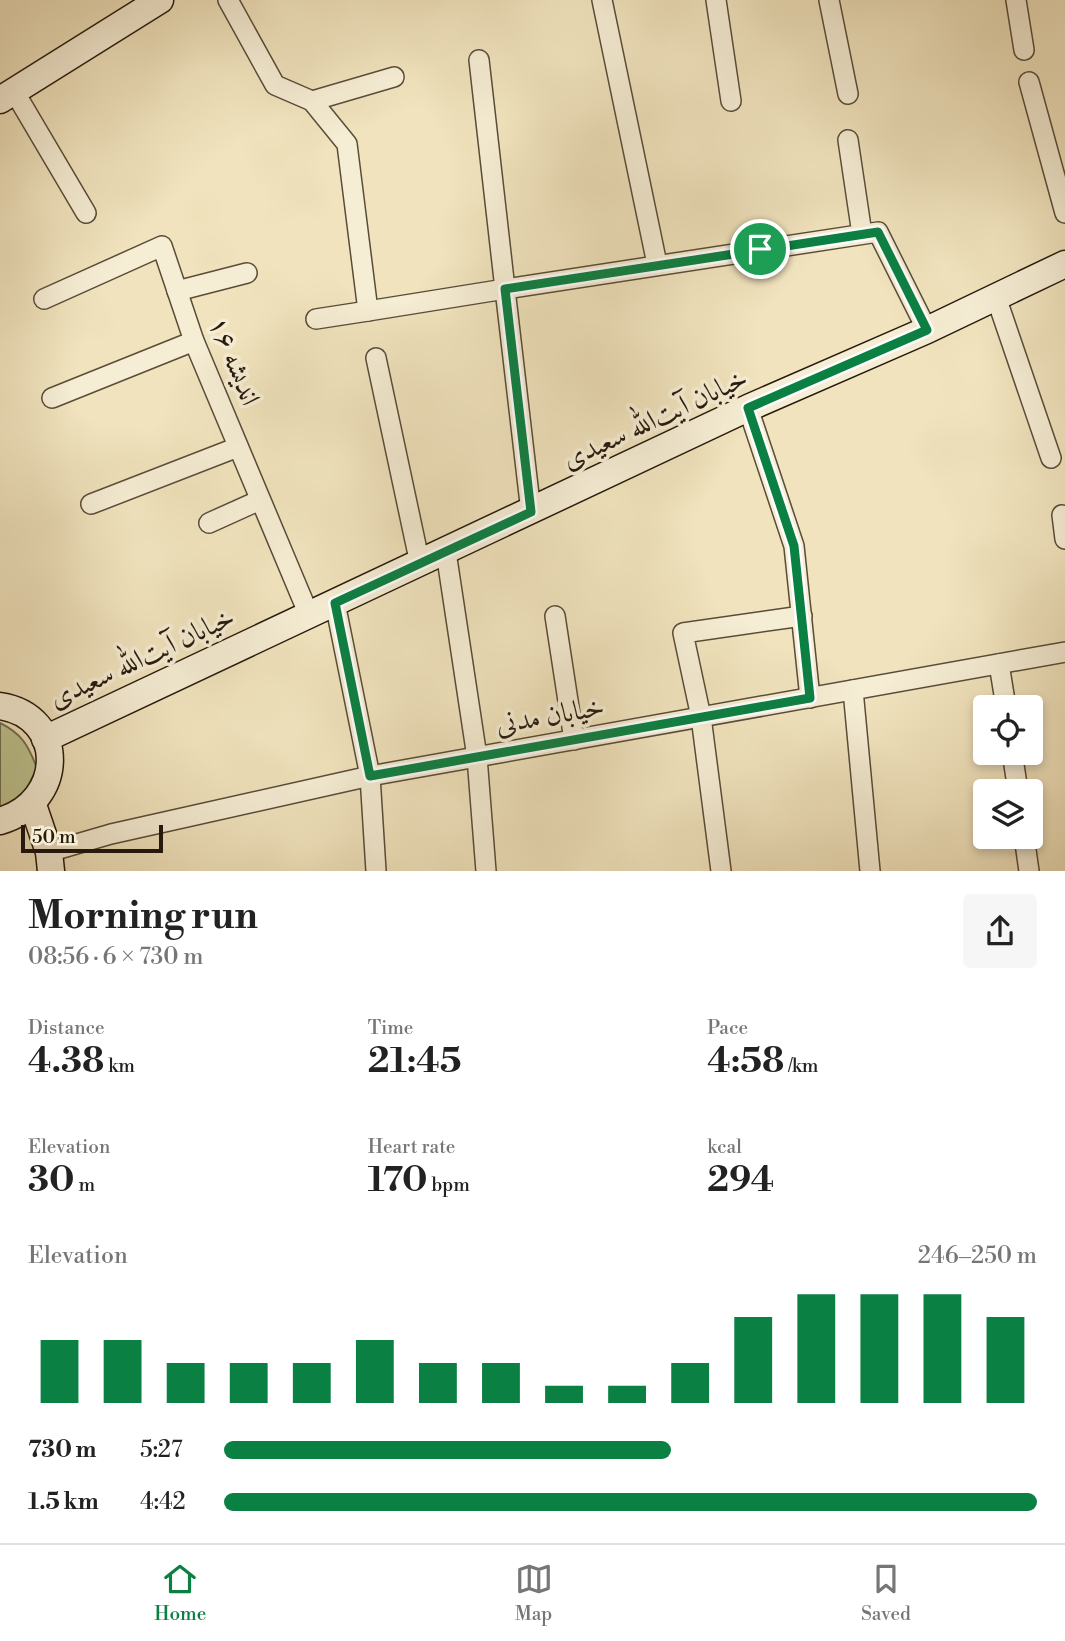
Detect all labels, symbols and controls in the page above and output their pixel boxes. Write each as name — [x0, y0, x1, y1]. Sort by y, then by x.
pin — [730, 219, 790, 279]
icon: arrive — [741, 230, 779, 268]
street label: اندیشه ۱۶ — [200, 311, 268, 411]
street label: خیابان آیت‌الله سعیدی — [554, 356, 754, 477]
street label: خیابان آیت‌الله سعیدی — [41, 595, 241, 716]
street label: خیابان مدنی — [493, 689, 607, 743]
map controls — [973, 695, 1043, 849]
button: locate — [973, 695, 1043, 765]
button: layers — [973, 779, 1043, 849]
scale bar — [21, 822, 163, 854]
text: 50 m — [32, 825, 76, 849]
text: Morning run — [28, 893, 258, 940]
button: share — [963, 894, 1037, 968]
text: 08:56 · 6 × 730 m — [28, 943, 203, 971]
text: Distance — [28, 1016, 105, 1040]
text: Time — [368, 1016, 413, 1040]
text: Pace — [707, 1016, 748, 1040]
text: 4.38 — [28, 1040, 104, 1083]
text: 21:45 — [368, 1040, 462, 1083]
text: 4:58 — [707, 1040, 784, 1083]
text: km — [104, 1054, 135, 1078]
text: /km — [784, 1054, 818, 1078]
text: Elevation — [28, 1135, 110, 1159]
text: Heart rate — [368, 1135, 455, 1159]
text: kcal — [707, 1135, 742, 1159]
text: 30 — [28, 1159, 75, 1202]
text: 170 — [368, 1159, 427, 1202]
text: 294 — [707, 1159, 774, 1202]
text: m — [75, 1173, 95, 1197]
text: bpm — [427, 1173, 470, 1197]
text: Elevation — [28, 1242, 128, 1270]
text: 246–250 m — [918, 1242, 1037, 1270]
text: 730 m — [28, 1436, 96, 1464]
text: 5:27 — [140, 1436, 182, 1464]
text: 1.5 km — [28, 1488, 99, 1516]
text: 4:42 — [140, 1488, 186, 1516]
tab: Home — [154, 1560, 206, 1626]
tab: Map — [515, 1560, 553, 1626]
tab: Saved — [861, 1560, 911, 1626]

